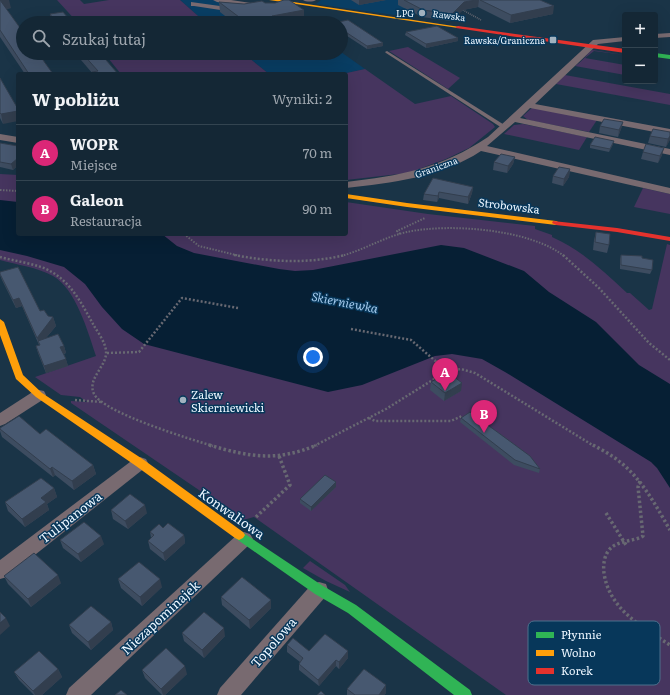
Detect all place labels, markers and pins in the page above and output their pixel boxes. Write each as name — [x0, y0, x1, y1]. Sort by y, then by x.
place label: LPG — [396, 6, 414, 20]
marker: LPG — [417, 8, 427, 18]
place label: Rawska/Graniczna — [464, 33, 545, 47]
marker: Rawska/Graniczna — [548, 35, 558, 45]
pin: A — [432, 358, 458, 391]
place label: Zalew Skierniewicki — [191, 386, 265, 415]
marker: Zalew Skierniewicki — [178, 395, 188, 405]
pin: B — [471, 400, 497, 433]

